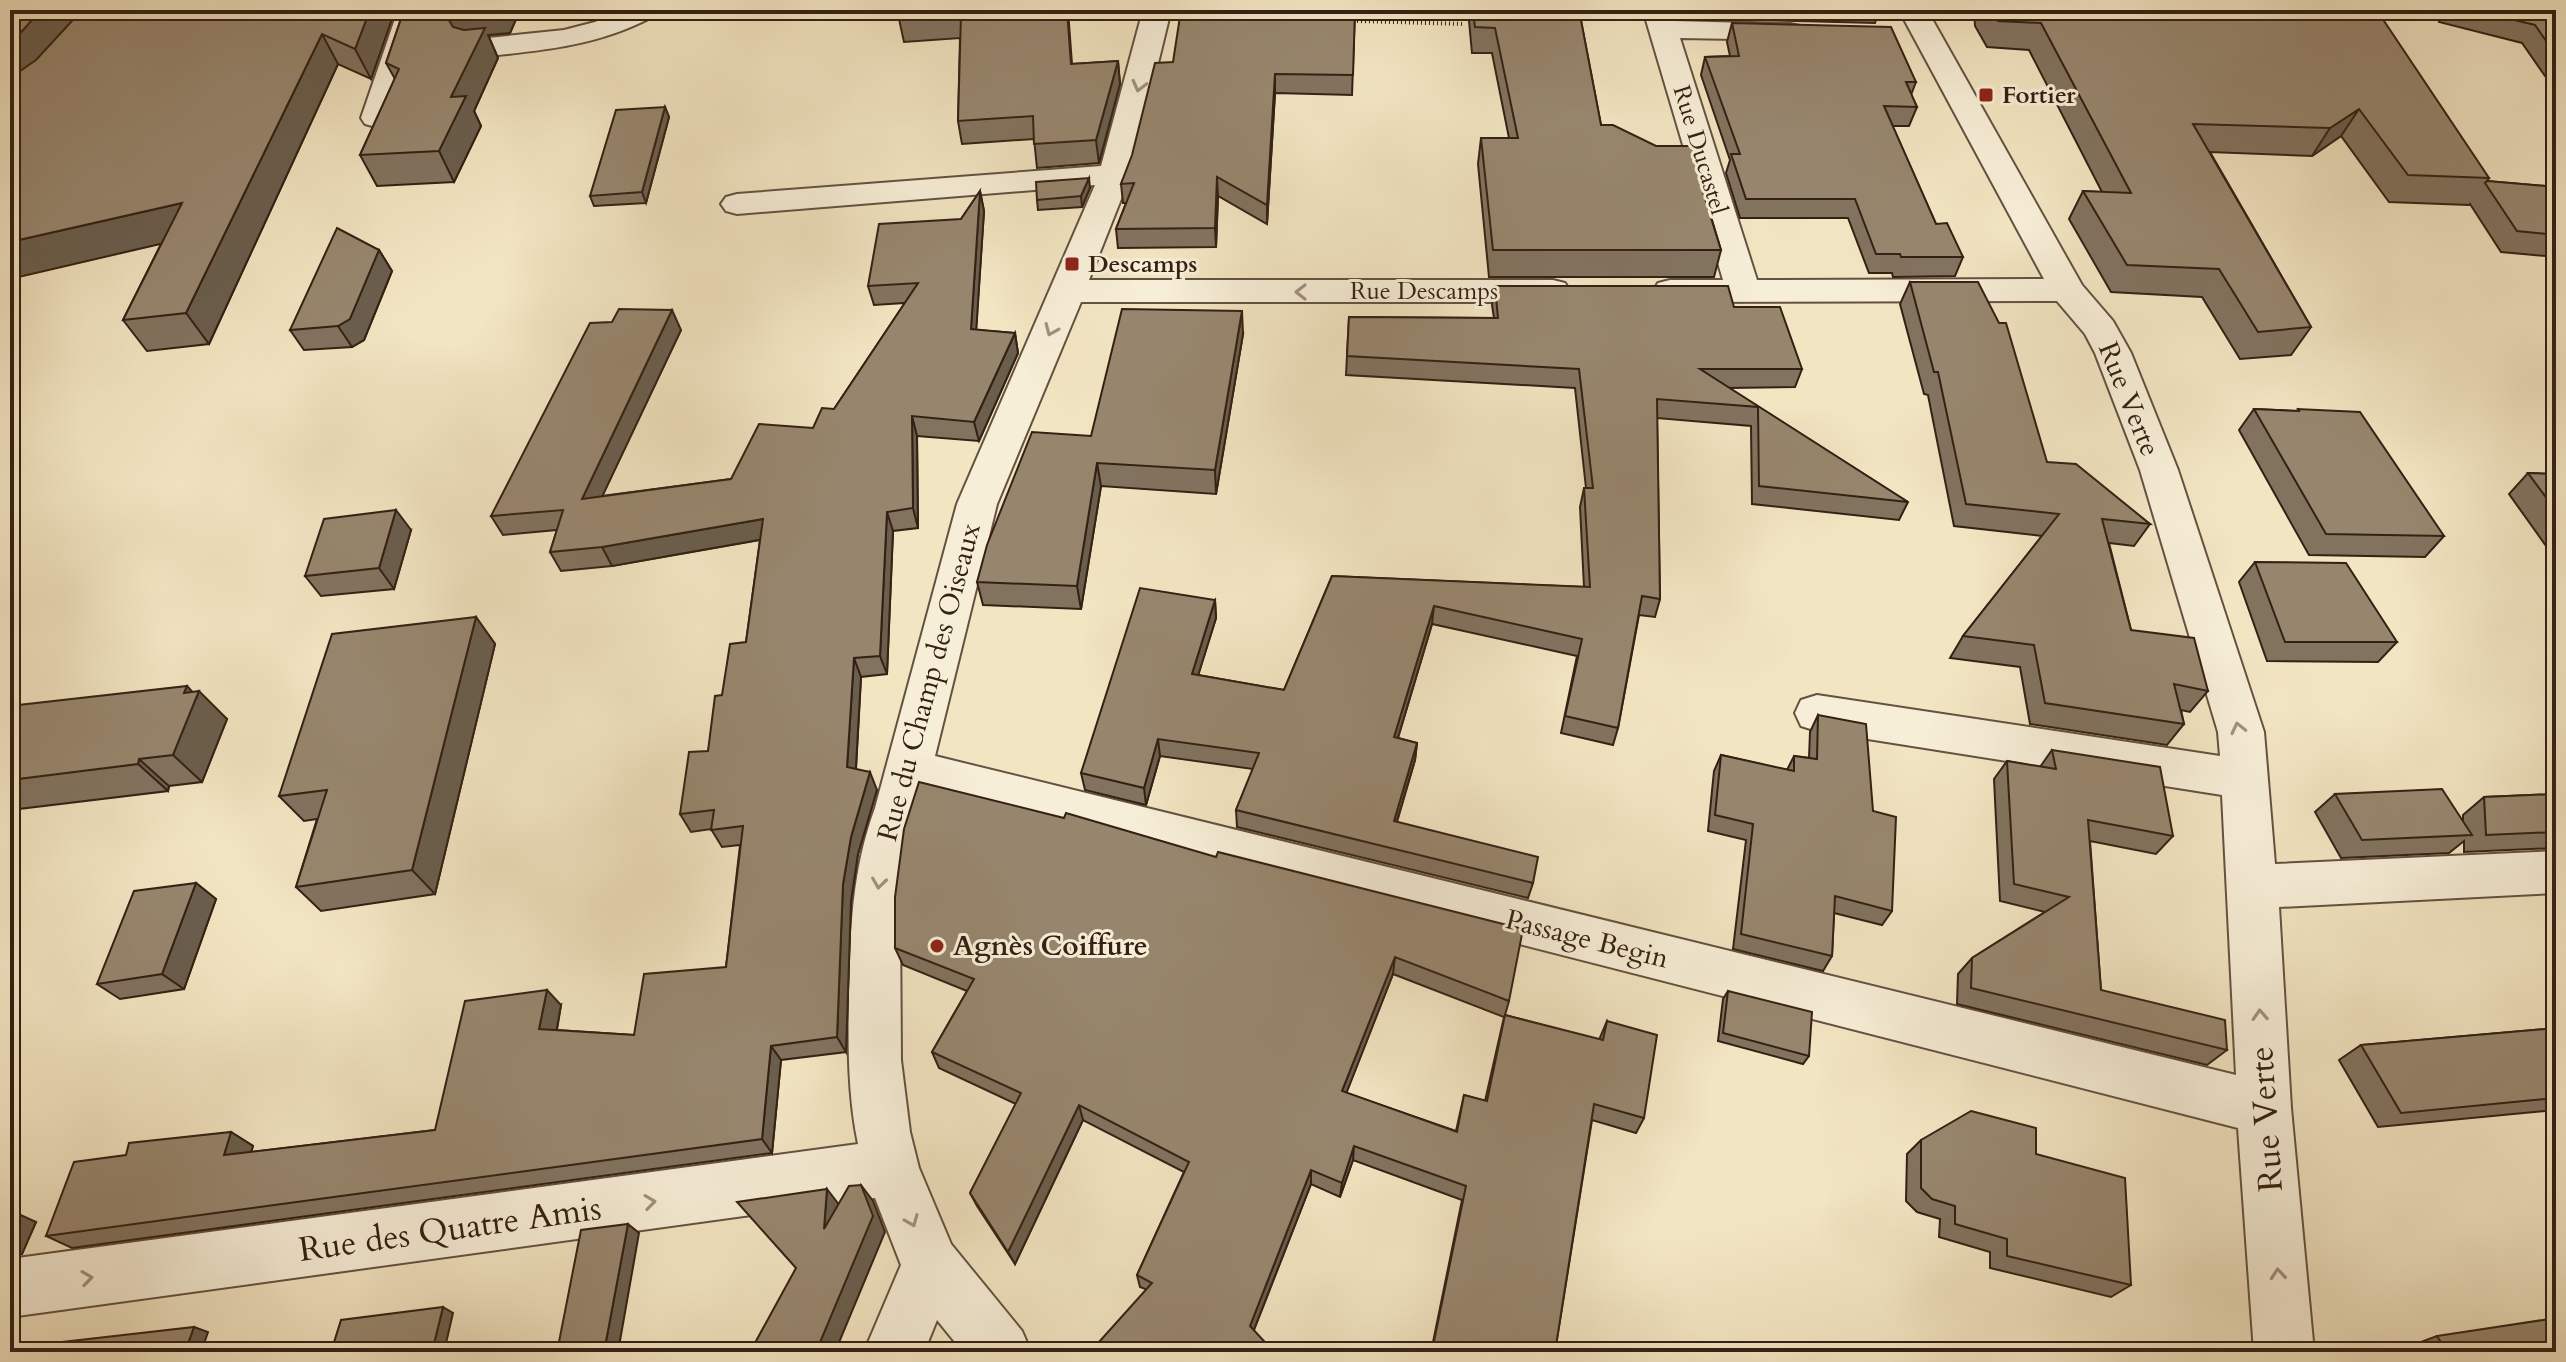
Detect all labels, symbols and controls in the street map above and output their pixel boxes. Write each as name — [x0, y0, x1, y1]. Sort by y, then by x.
one-way arrow — [1131, 78, 1148, 92]
place label: Fortier — [2002, 79, 2076, 112]
street label: Rue Ducastel — [1665, 81, 1735, 219]
marker: Fortier — [1977, 86, 1995, 104]
place label: Descamps — [1088, 248, 1197, 281]
marker: Descamps — [1063, 255, 1081, 273]
street label: Rue Descamps — [1350, 275, 1498, 308]
one-way arrow — [1294, 283, 1307, 301]
one-way arrow — [1045, 322, 1061, 336]
street label: Rue Verte — [2089, 336, 2169, 462]
street label: Rue du Champ des Oiseaux — [868, 519, 990, 845]
one-way arrow — [2230, 722, 2247, 735]
one-way arrow — [871, 876, 888, 890]
street label: Passage Begin — [1502, 900, 1673, 978]
place label: Agnès Coiffure — [953, 927, 1148, 965]
marker: Agnès Coiffure — [928, 937, 946, 955]
one-way arrow — [2251, 1008, 2268, 1021]
street label: Rue Verte — [2238, 1045, 2294, 1193]
street label: Rue des Quatre Amis — [296, 1185, 604, 1273]
one-way arrow — [644, 1194, 657, 1211]
one-way arrow — [902, 1213, 919, 1227]
one-way arrow — [2270, 1267, 2287, 1280]
one-way arrow — [80, 1270, 94, 1287]

